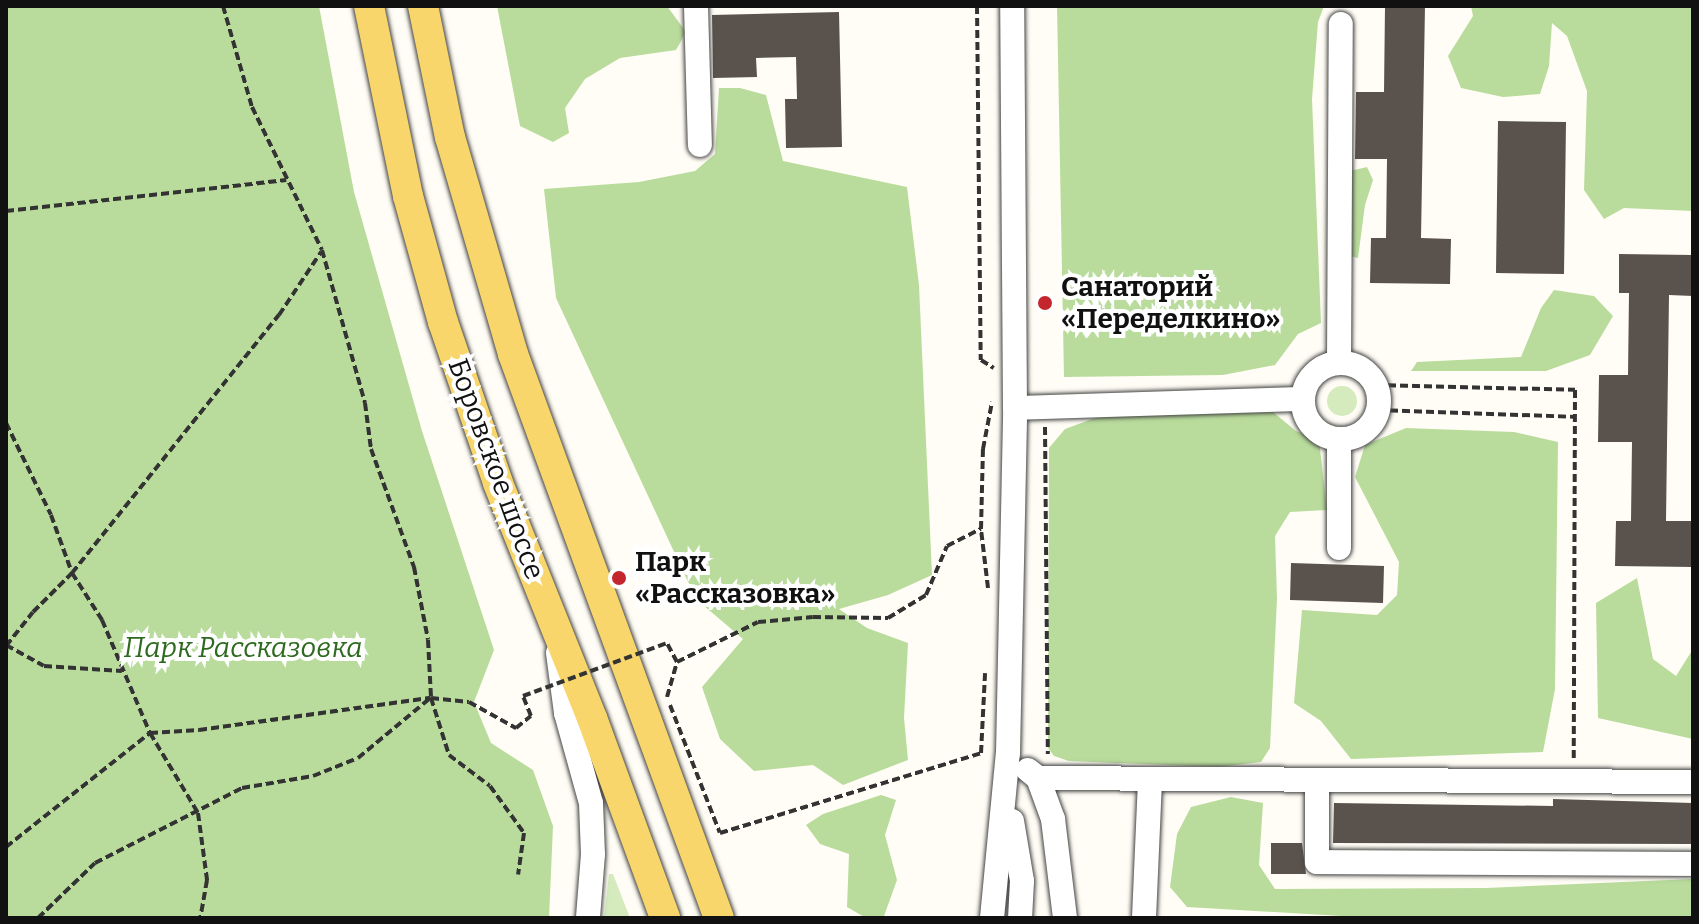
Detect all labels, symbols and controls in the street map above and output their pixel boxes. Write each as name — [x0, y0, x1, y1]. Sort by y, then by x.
place label: Санаторий «Переделкино» — [1061, 270, 1281, 336]
marker: Санаторий «Переделкино» — [1036, 294, 1054, 312]
street label: Боровское шоссе — [440, 354, 552, 584]
place label: Парк «Рассказовка» — [635, 545, 836, 611]
marker: Парк «Рассказовка» — [610, 569, 628, 587]
park label: Парк Рассказовка — [123, 631, 363, 665]

